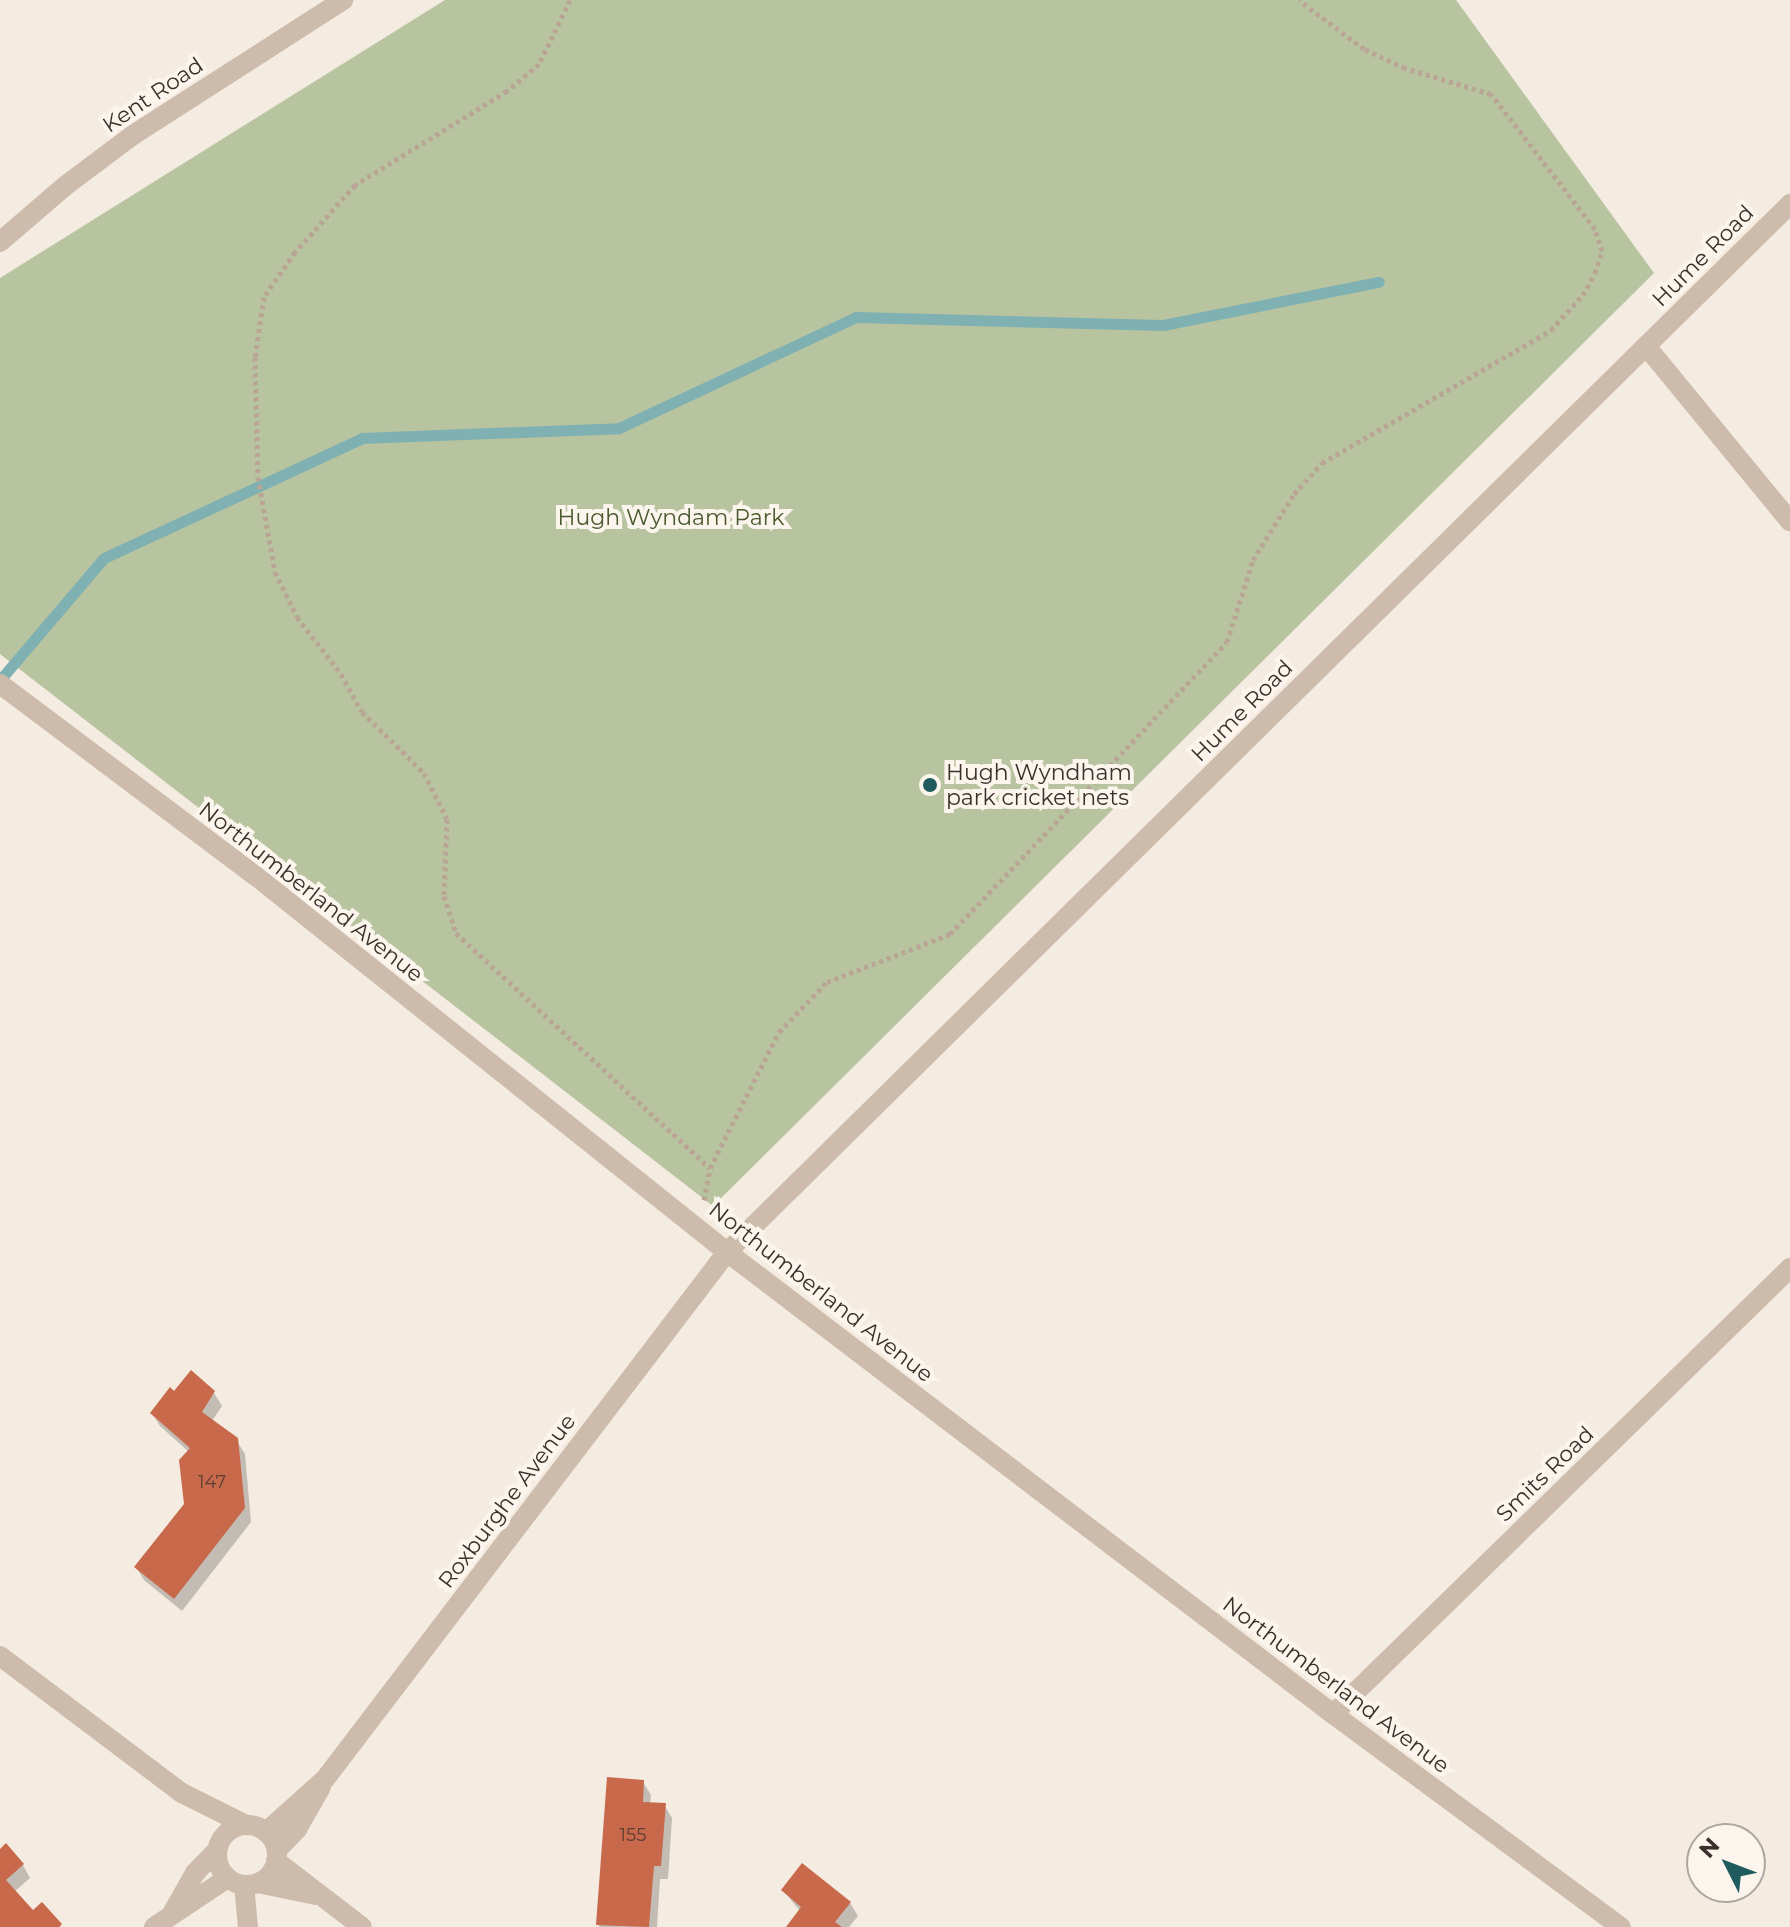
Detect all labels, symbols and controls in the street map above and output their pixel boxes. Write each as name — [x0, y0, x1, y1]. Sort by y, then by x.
street label: Kent Road — [98, 52, 208, 138]
street label: Hume Road — [1647, 200, 1759, 312]
park label: Hugh Wyndam Park — [558, 505, 784, 531]
street label: Hume Road — [1186, 655, 1298, 767]
place label: Hugh Wyndham park cricket nets — [946, 759, 1132, 810]
marker: Hugh Wyndham park cricket nets — [921, 776, 939, 794]
street label: Northumberland Avenue — [194, 796, 428, 988]
street label: Northumberland Avenue — [704, 1196, 938, 1388]
street label: Roxburghe Avenue — [433, 1409, 581, 1593]
street label: Smits Road — [1491, 1421, 1599, 1527]
house number: 147 — [198, 1471, 226, 1493]
street label: Northumberland Avenue — [1217, 1591, 1455, 1779]
north arrow — [1686, 1823, 1766, 1903]
house number: 155 — [620, 1824, 646, 1846]
text: N — [1693, 1832, 1725, 1864]

